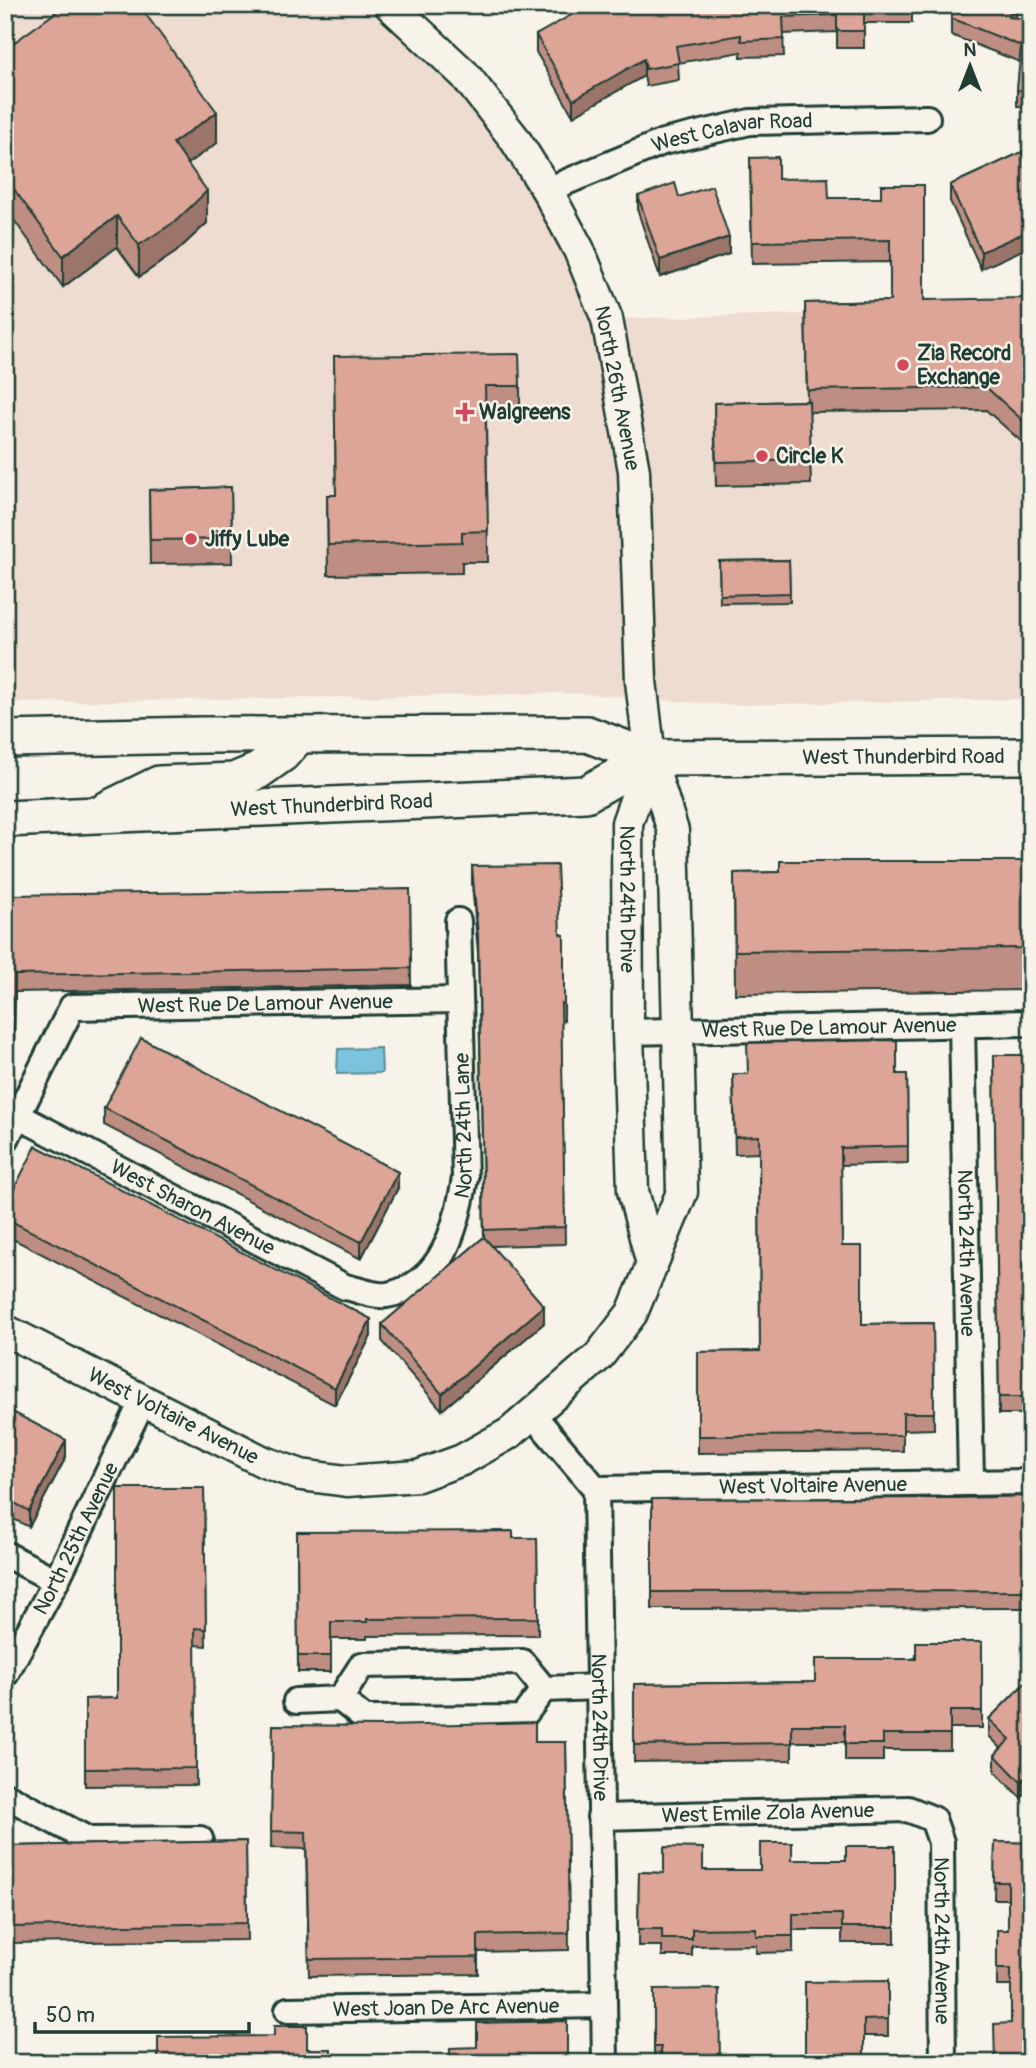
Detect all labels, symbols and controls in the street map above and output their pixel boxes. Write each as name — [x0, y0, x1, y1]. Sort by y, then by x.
north arrow — [934, 32, 1004, 102]
text: N — [964, 38, 977, 62]
street label: West Calavar Road — [648, 107, 813, 159]
street label: North 26th Avenue — [588, 303, 646, 473]
place label: Zia Record Exchange — [917, 340, 1011, 391]
marker: Zia Record Exchange — [895, 357, 911, 373]
place label: Walgreens — [479, 399, 571, 426]
marker: Walgreens — [457, 404, 473, 420]
place label: Circle K — [776, 443, 844, 470]
marker: Circle K — [754, 448, 770, 464]
place label: Jiffy Lube — [205, 526, 290, 553]
marker: Jiffy Lube — [183, 531, 199, 547]
street label: West Thunderbird Road — [802, 743, 1005, 771]
street label: West Thunderbird Road — [230, 787, 433, 823]
street label: North 24th Drive — [614, 825, 641, 974]
street label: West Rue De Lamour Avenue — [137, 988, 394, 1019]
street label: West Rue De Lamour Avenue — [701, 1011, 958, 1044]
street label: North 24th Lane — [448, 1052, 479, 1201]
street label: West Sharon Avenue — [106, 1153, 280, 1262]
street label: North 24th Avenue — [951, 1169, 982, 1337]
street label: West Voltaire Avenue — [83, 1361, 264, 1471]
street label: North 25th Avenue — [27, 1457, 125, 1619]
street label: West Voltaire Avenue — [719, 1470, 908, 1501]
street label: North 24th Drive — [585, 1653, 614, 1802]
street label: West Emile Zola Avenue — [661, 1796, 875, 1829]
street label: North 24th Avenue — [928, 1857, 956, 2025]
scale bar — [35, 1991, 248, 2035]
street label: West Joan De Arc Avenue — [332, 1992, 560, 2023]
text: 50 m — [46, 2002, 95, 2029]

